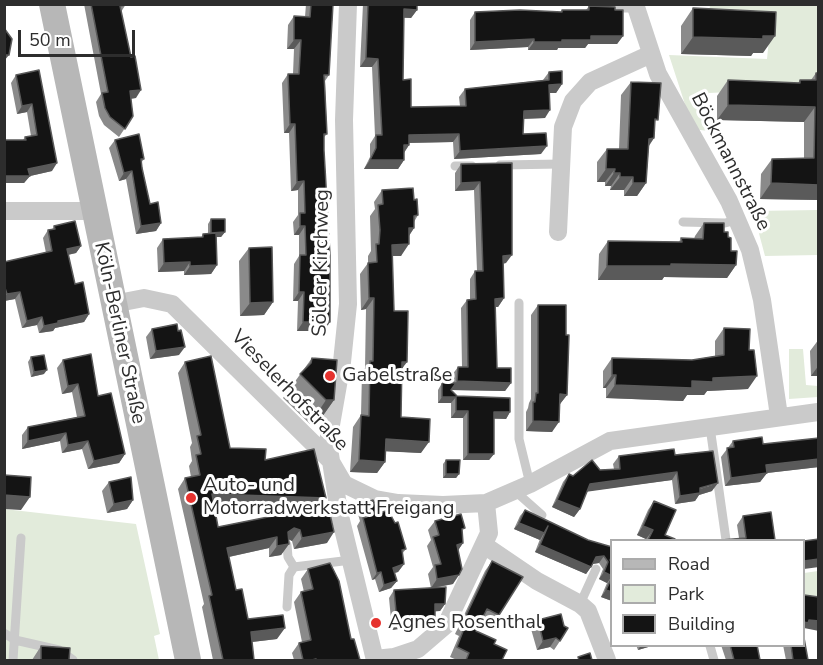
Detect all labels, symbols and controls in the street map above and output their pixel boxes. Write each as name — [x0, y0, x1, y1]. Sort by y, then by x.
scale bar — [21, 18, 138, 56]
text: 50 m — [29, 28, 71, 52]
street label: Böckmannstraße — [685, 89, 775, 235]
street label: Sölder Kirchweg — [309, 189, 335, 337]
street label: Köln-Berliner Straße — [88, 240, 150, 426]
street label: Vieselerhofstraße — [225, 325, 353, 457]
place label: Gabelstraße — [342, 364, 452, 388]
marker: Gabelstraße — [323, 369, 337, 383]
place label: Auto- und Motorradwerkstatt Freigang — [203, 474, 454, 521]
marker: Auto- und Motorradwerkstatt Freigang — [184, 491, 198, 505]
legend — [610, 539, 805, 647]
text: Road — [668, 552, 710, 576]
text: Park — [668, 582, 704, 606]
place label: Agnes Rosenthal — [388, 611, 542, 635]
text: Building — [668, 612, 735, 636]
marker: Agnes Rosenthal — [369, 616, 383, 630]

